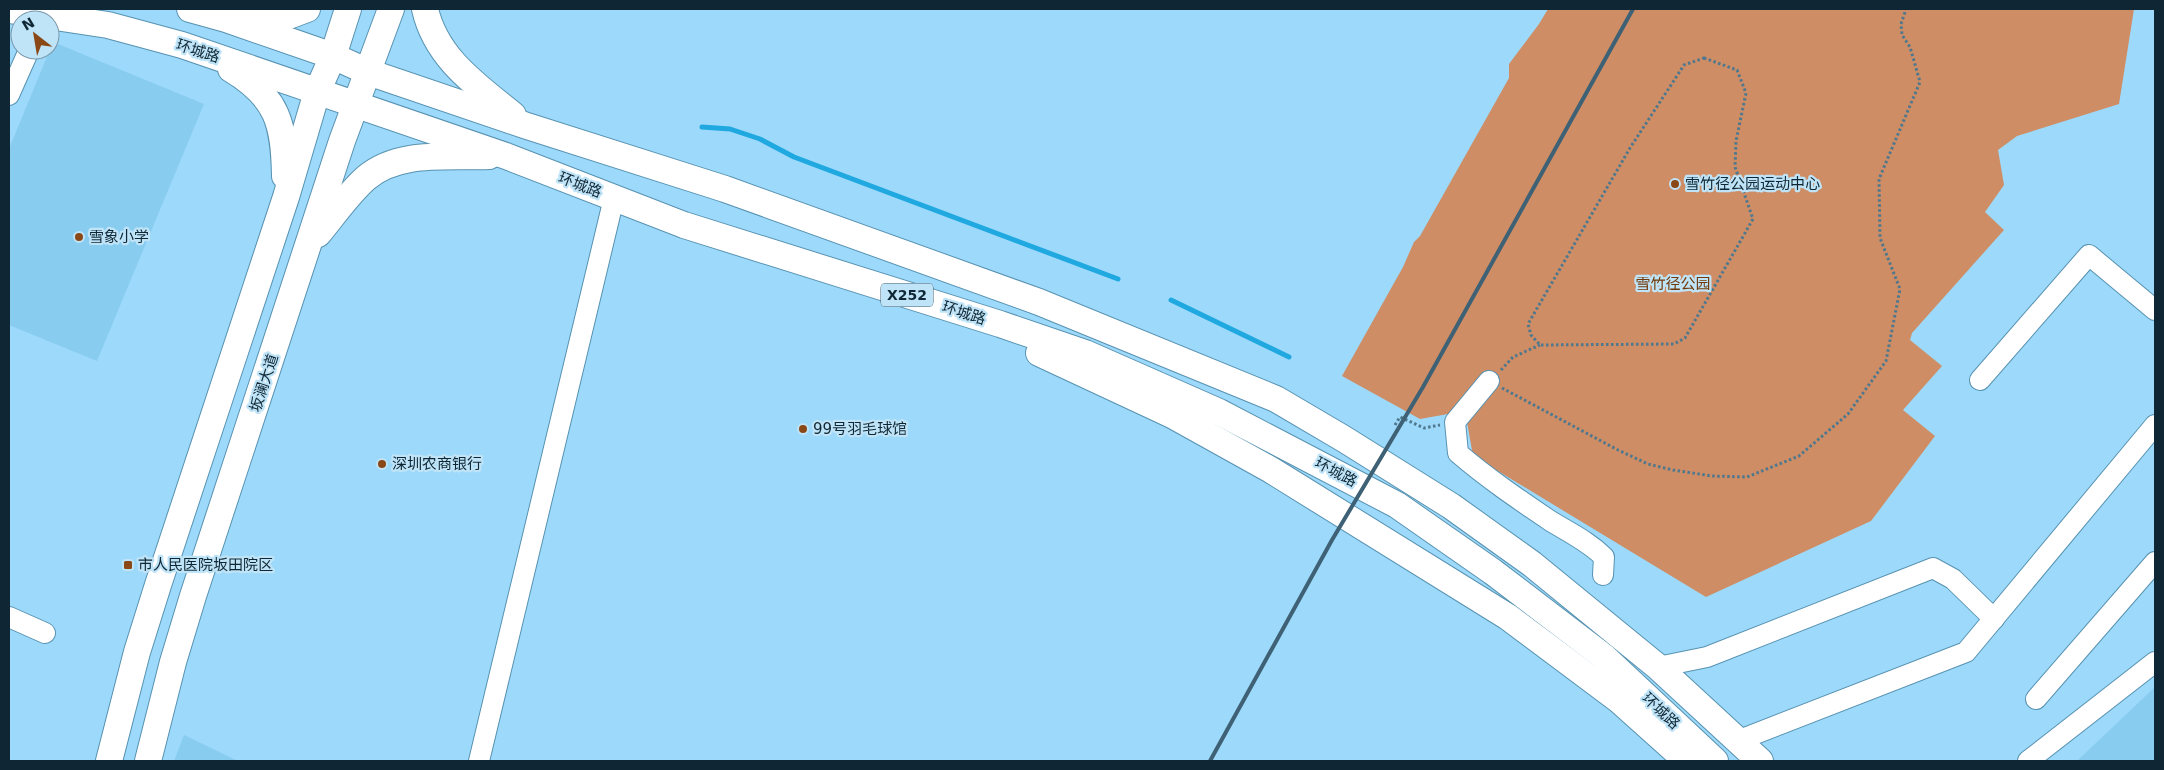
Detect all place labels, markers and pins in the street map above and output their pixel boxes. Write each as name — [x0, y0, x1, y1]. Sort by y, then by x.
place label: 雪竹径公园运动中心 — [1685, 175, 1820, 193]
marker: 雪竹径公园运动中心 — [1669, 178, 1681, 190]
place label: 雪象小学 — [89, 228, 149, 246]
marker: 雪象小学 — [73, 231, 85, 243]
place label: 99号羽毛球馆 — [813, 420, 907, 438]
marker: 99号羽毛球馆 — [797, 423, 809, 435]
place label: 深圳农商银行 — [392, 455, 482, 473]
marker: 深圳农商银行 — [376, 458, 388, 470]
place label: 市人民医院坂田院区 — [138, 556, 273, 574]
marker: 市人民医院坂田院区 — [122, 559, 134, 571]

